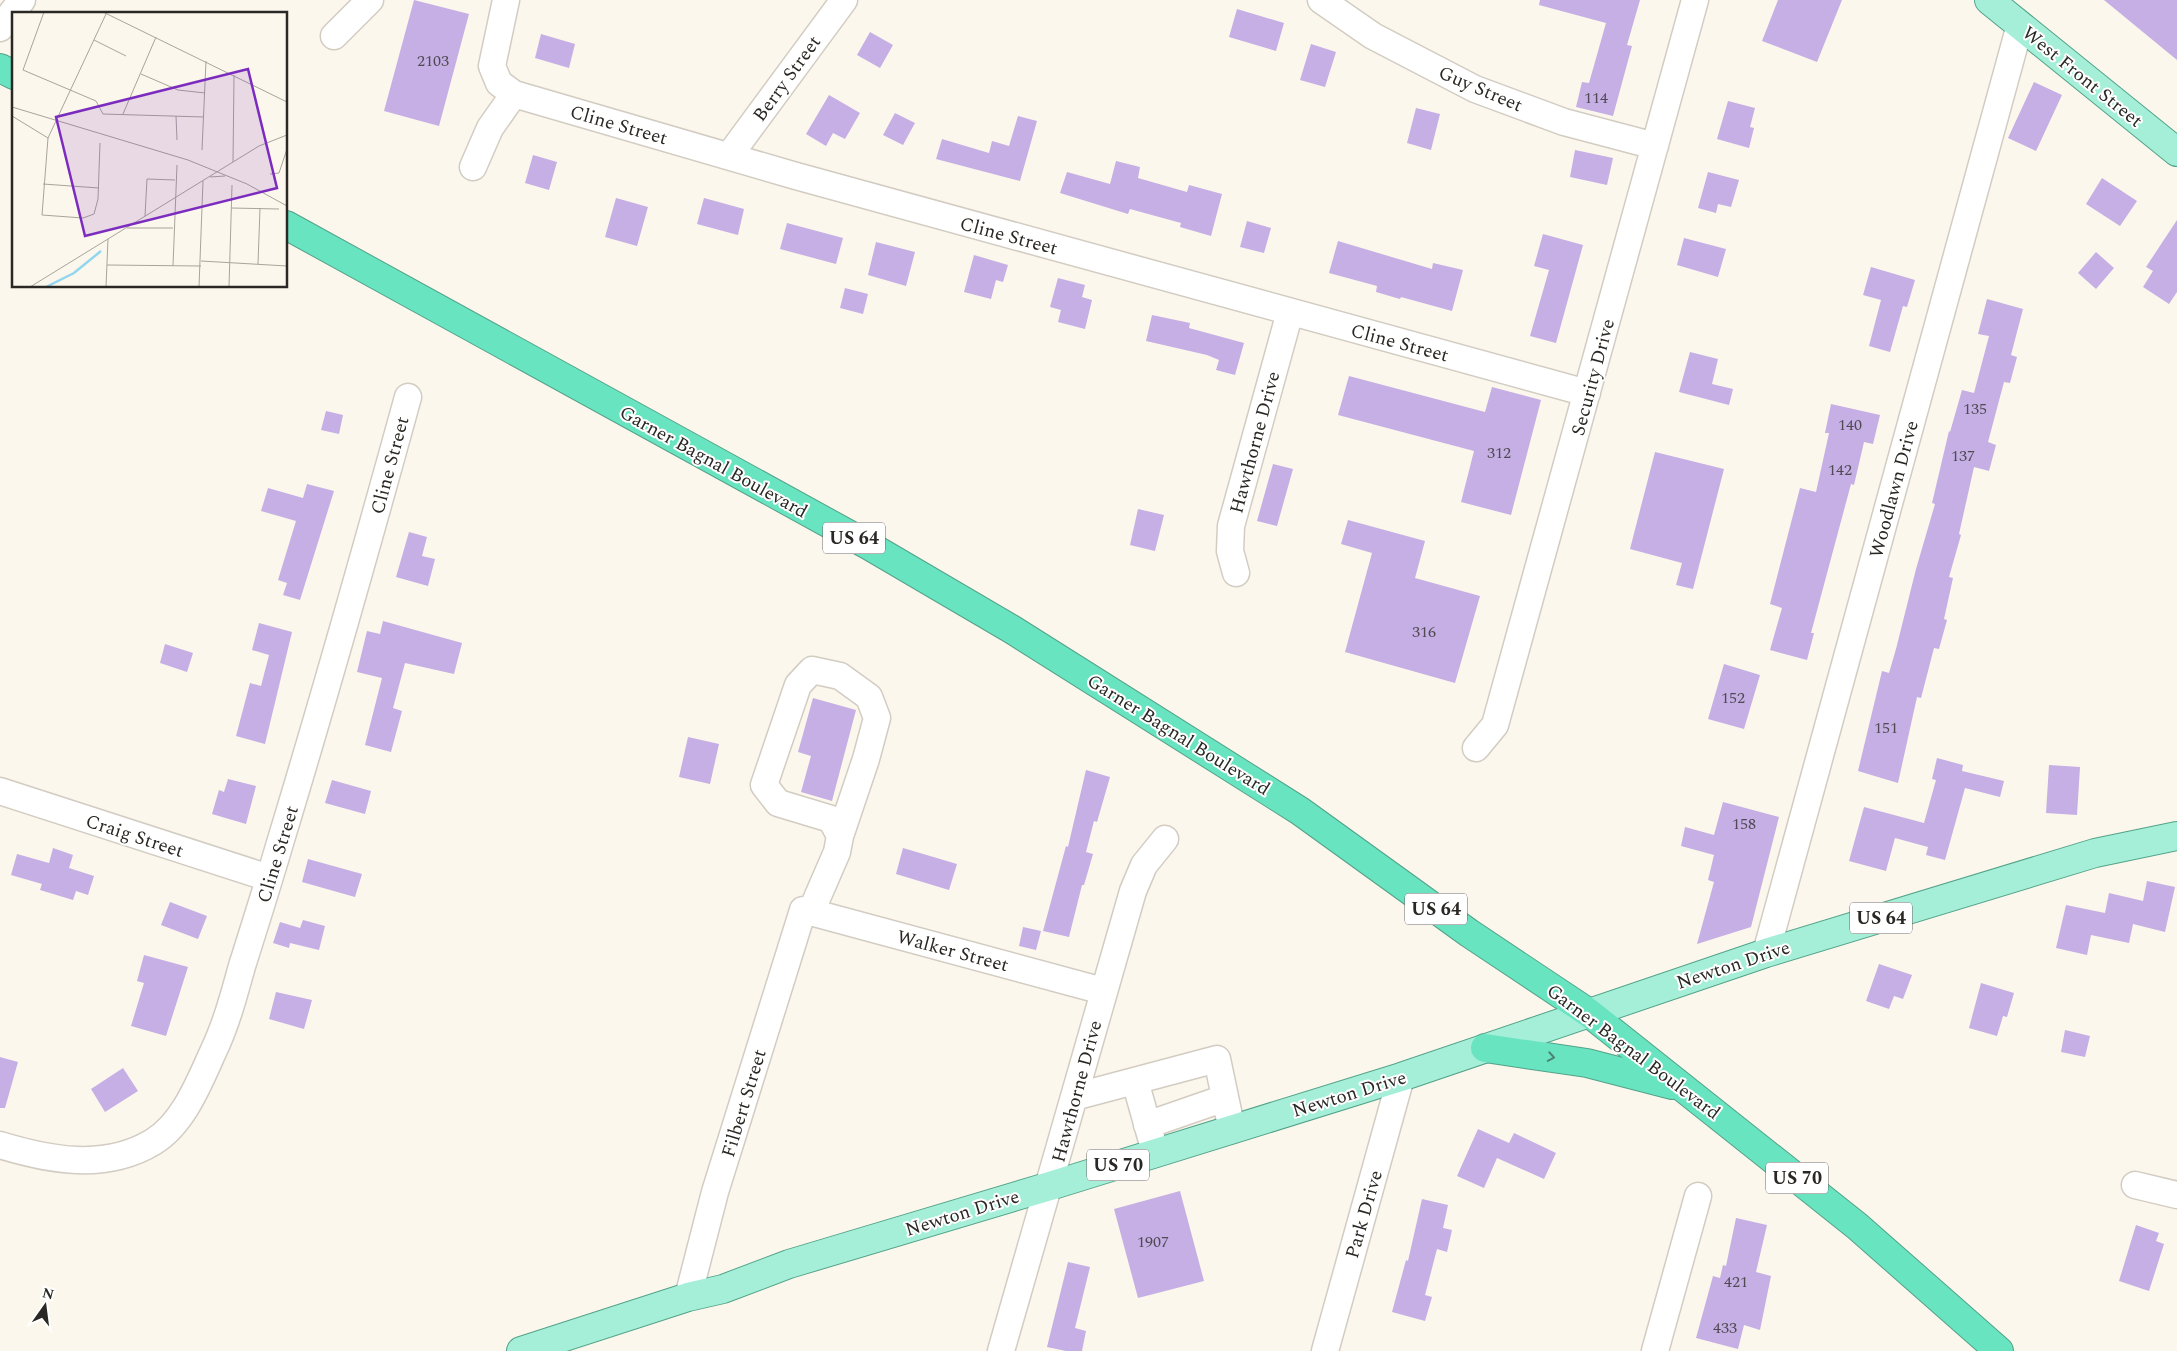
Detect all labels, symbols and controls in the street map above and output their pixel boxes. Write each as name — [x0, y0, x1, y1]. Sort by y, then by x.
inset map — [12, 12, 288, 288]
street label: West Front Street — [2015, 19, 2149, 135]
street label: Berry Street — [746, 29, 829, 128]
house number: 2103 — [417, 49, 449, 73]
street label: Guy Street — [1434, 59, 1527, 120]
house number: 114 — [1584, 86, 1608, 110]
street label: Cline Street — [566, 98, 671, 153]
street label: Cline Street — [956, 209, 1061, 263]
street label: Cline Street — [1347, 316, 1452, 370]
street label: Security Drive — [1564, 316, 1623, 439]
street label: Hawthorne Drive — [1223, 368, 1288, 517]
house number: 135 — [1963, 397, 1987, 421]
street label: Garner Bagnal Boulevard — [614, 398, 813, 526]
street label: Cline Street — [363, 413, 417, 518]
house number: 140 — [1838, 413, 1862, 437]
street label: Woodlawn Drive — [1862, 417, 1927, 561]
house number: 312 — [1487, 441, 1511, 465]
house number: 137 — [1951, 444, 1975, 468]
house number: 142 — [1828, 458, 1852, 482]
road number: US 64 — [823, 522, 885, 554]
house number: 316 — [1412, 620, 1436, 644]
street label: Garner Bagnal Boulevard — [1081, 667, 1275, 804]
house number: 152 — [1721, 686, 1745, 710]
house number: 151 — [1874, 716, 1898, 740]
street label: Cline Street — [250, 802, 307, 907]
street label: Craig Street — [82, 807, 188, 866]
house number: 158 — [1732, 812, 1756, 836]
road number: US 64 — [1405, 894, 1467, 924]
road number: US 64 — [1850, 902, 1912, 934]
street label: Walker Street — [894, 923, 1012, 980]
street label: Newton Drive — [1673, 933, 1794, 997]
street label: Garner Bagnal Boulevard — [1540, 977, 1726, 1127]
street label: Hawthorne Drive — [1045, 1017, 1110, 1166]
street label: Filbert Street — [714, 1045, 775, 1161]
one-way arrow — [1546, 1051, 1555, 1061]
street label: Newton Drive — [1289, 1063, 1410, 1126]
road number: US 70 — [1087, 1150, 1149, 1180]
road number: US 70 — [1766, 1162, 1828, 1194]
street label: Park Drive — [1338, 1167, 1391, 1262]
street label: Newton Drive — [902, 1182, 1023, 1245]
house number: 1907 — [1137, 1230, 1169, 1254]
house number: 421 — [1724, 1270, 1748, 1294]
north arrow — [20, 1281, 70, 1331]
text: N — [40, 1282, 56, 1305]
house number: 433 — [1713, 1316, 1737, 1340]

